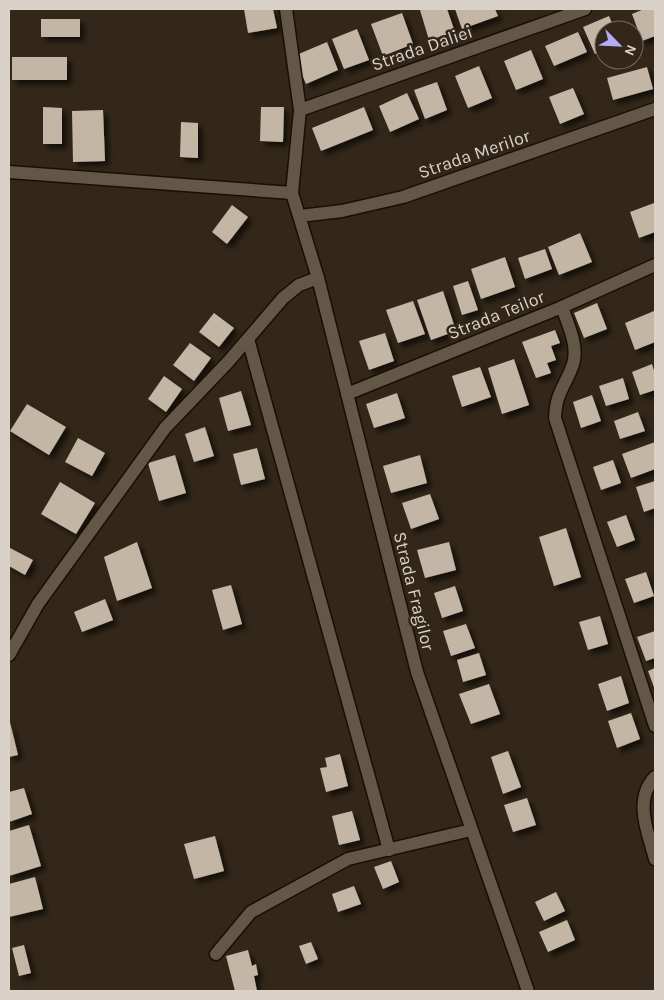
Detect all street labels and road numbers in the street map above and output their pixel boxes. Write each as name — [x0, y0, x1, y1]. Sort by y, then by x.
street label: Strada Daliei — [368, 20, 476, 76]
street label: Strada Merilor — [415, 124, 533, 183]
street label: Strada Teilor — [444, 285, 548, 344]
street label: Strada Fragilor — [389, 529, 440, 653]

